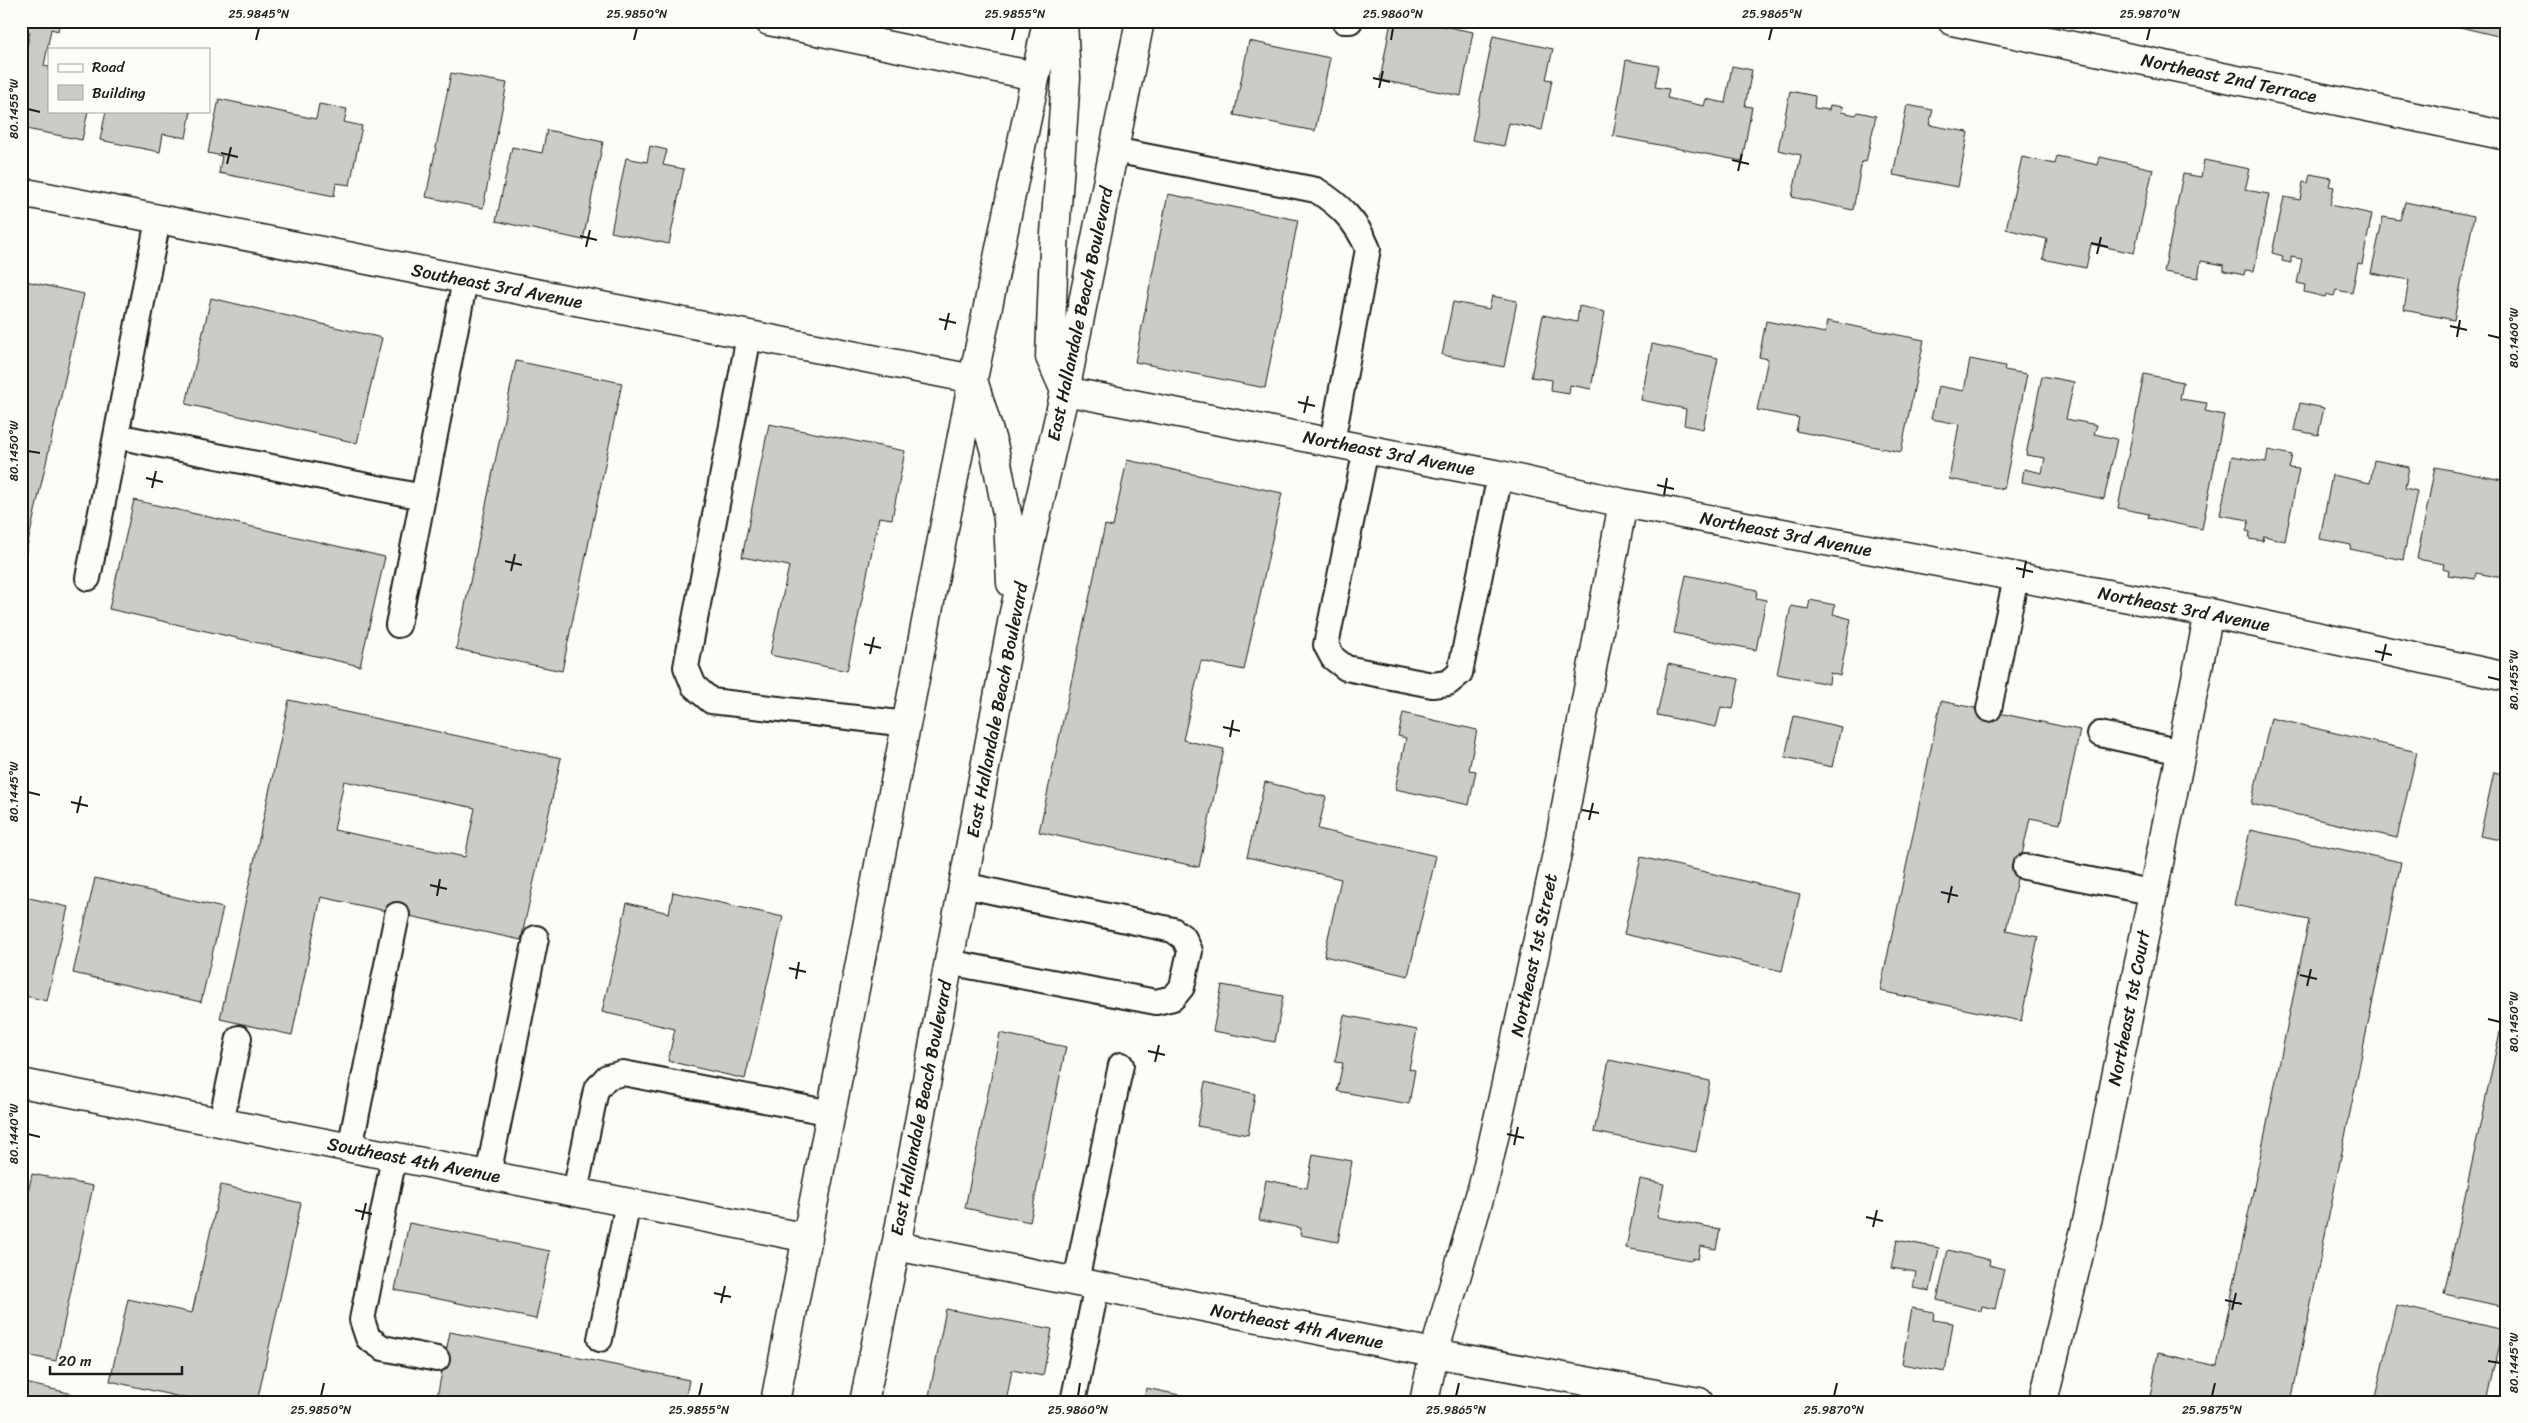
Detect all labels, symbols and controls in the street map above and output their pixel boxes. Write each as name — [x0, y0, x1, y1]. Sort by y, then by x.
text: 25.9845°N — [229, 3, 290, 25]
text: 25.9850°N — [607, 3, 668, 25]
text: 25.9855°N — [985, 3, 1046, 25]
text: 25.9860°N — [1363, 3, 1424, 25]
text: 25.9865°N — [1742, 3, 1803, 25]
text: 25.9870°N — [2120, 3, 2181, 25]
street label: Northeast 2nd Terrace — [2138, 44, 2320, 112]
legend — [48, 48, 210, 112]
text: Road — [92, 54, 125, 80]
text: 80.1455°W — [3, 78, 25, 139]
text: Building — [92, 80, 146, 106]
street label: East Hallandale Beach Boulevard — [1037, 182, 1123, 444]
street label: Southeast 3rd Avenue — [409, 254, 586, 318]
text: 80.1460°W — [2503, 307, 2525, 368]
text: 80.1450°W — [3, 420, 25, 481]
street label: Northeast 3rd Avenue — [1300, 421, 1478, 485]
street label: Northeast 3rd Avenue — [1697, 502, 1875, 566]
street label: Northeast 3rd Avenue — [2095, 577, 2273, 641]
street label: East Hallandale Beach Boulevard — [957, 578, 1038, 840]
text: 80.1455°W — [2503, 649, 2525, 710]
text: 80.1445°W — [3, 761, 25, 822]
street label: Northeast 1st Street — [1501, 870, 1567, 1040]
street label: Northeast 1st Court — [2098, 927, 2160, 1088]
street label: East Hallandale Beach Boulevard — [881, 976, 962, 1238]
text: 80.1450°W — [2503, 991, 2525, 1052]
text: 80.1440°W — [3, 1103, 25, 1164]
street label: Southeast 4th Avenue — [325, 1128, 504, 1193]
street label: Northeast 4th Avenue — [1208, 1294, 1387, 1359]
text: 80.1445°W — [2503, 1332, 2525, 1393]
scale bar — [50, 1343, 182, 1375]
text: 20 m — [58, 1348, 92, 1374]
text: 25.9850°N — [291, 1399, 352, 1421]
text: 25.9855°N — [669, 1399, 730, 1421]
text: 25.9860°N — [1048, 1399, 1109, 1421]
text: 25.9865°N — [1426, 1399, 1487, 1421]
text: 25.9870°N — [1804, 1399, 1865, 1421]
text: 25.9875°N — [2182, 1399, 2243, 1421]

